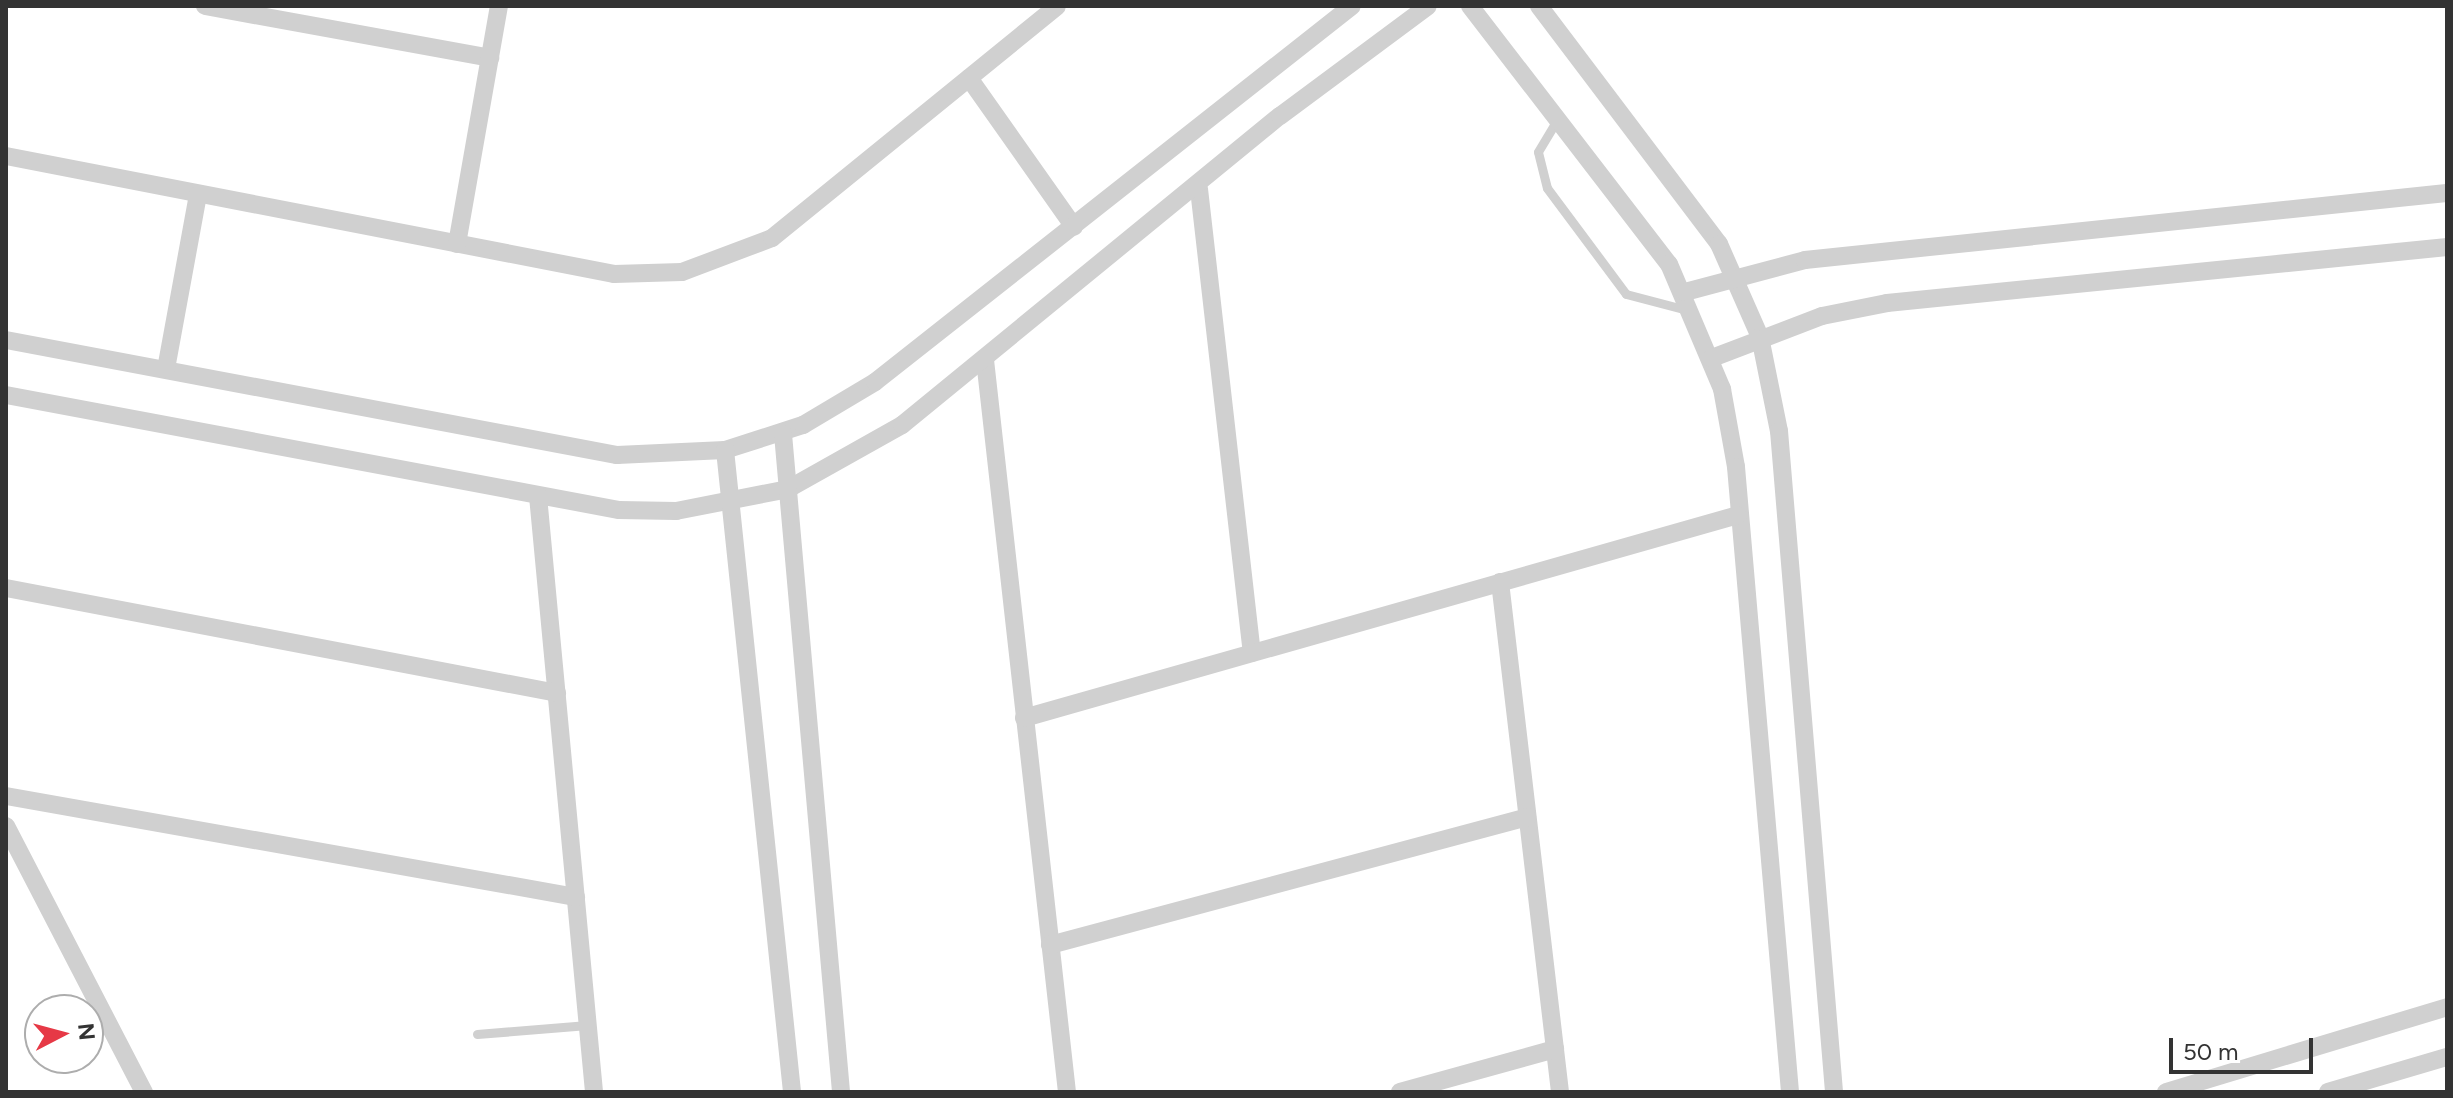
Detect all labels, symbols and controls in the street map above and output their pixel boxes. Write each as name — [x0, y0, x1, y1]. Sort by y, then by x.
north arrow — [24, 994, 104, 1074]
text: N — [72, 1022, 101, 1042]
scale bar — [2173, 1022, 2317, 1072]
text: 50 m — [2183, 1037, 2239, 1066]

